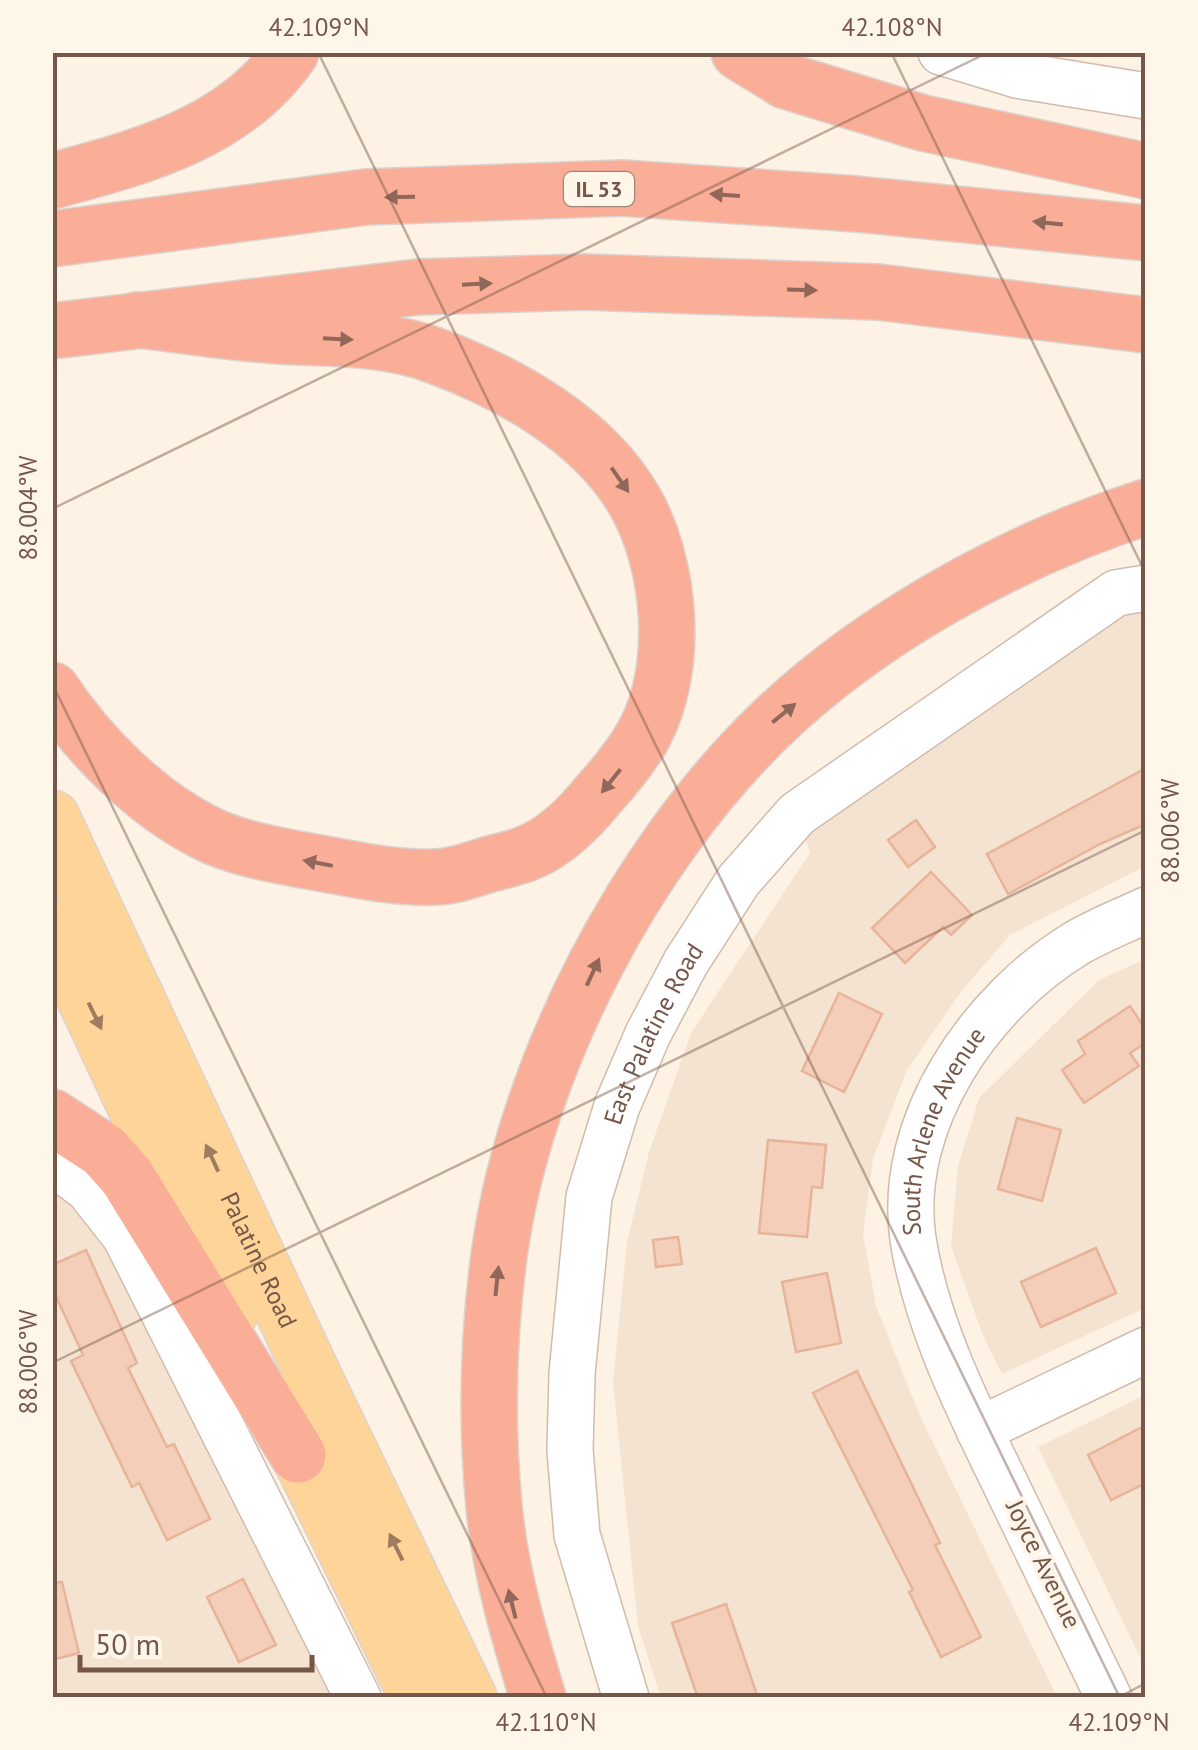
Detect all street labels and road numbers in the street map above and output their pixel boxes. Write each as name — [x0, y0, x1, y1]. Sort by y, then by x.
road number: IL 53 — [564, 172, 634, 206]
street label: East Palatine Road — [596, 937, 710, 1128]
street label: South Arlene Avenue — [895, 1020, 992, 1237]
street label: Palatine Road — [213, 1187, 305, 1333]
street label: Joyce Avenue — [999, 1494, 1089, 1634]

